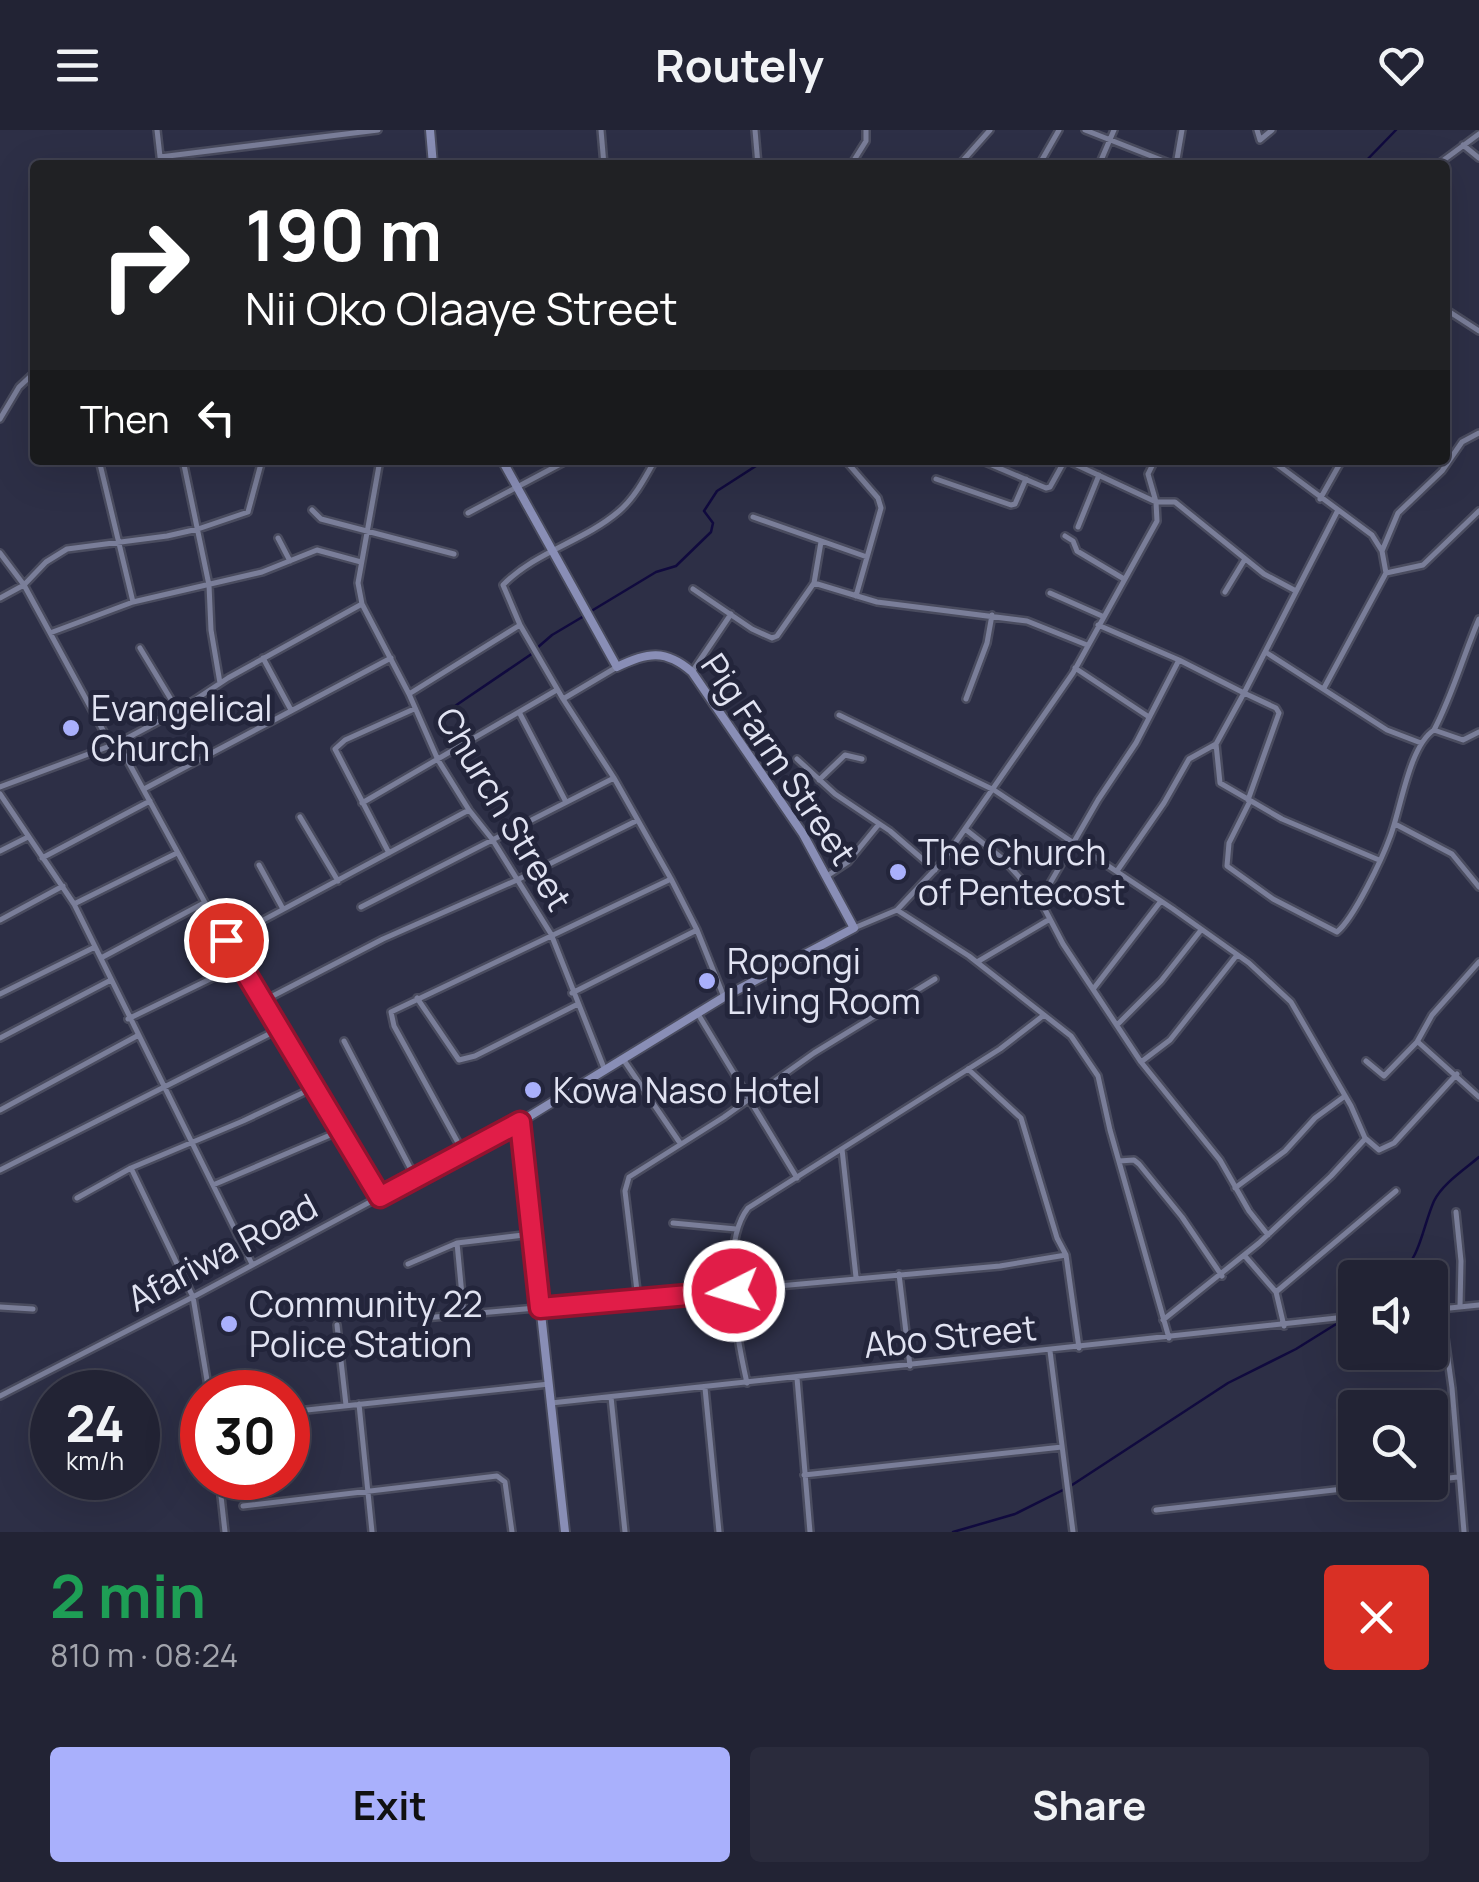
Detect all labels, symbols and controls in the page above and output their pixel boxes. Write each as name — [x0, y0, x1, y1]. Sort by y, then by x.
text: Routely — [655, 34, 824, 96]
icon: menu — [50, 38, 105, 93]
icon: heart — [1374, 38, 1429, 93]
text: 190 m — [245, 186, 442, 282]
icon: right — [80, 200, 210, 330]
text: Nii Oko Olaaye Street — [245, 277, 678, 339]
icon: left — [189, 390, 244, 445]
text: Then — [80, 392, 169, 444]
street label: Pig Farm Street — [690, 644, 868, 874]
place label: Evangelical Church — [91, 684, 272, 772]
street label: Church Street — [424, 699, 584, 919]
marker: Evangelical Church — [60, 717, 82, 739]
place label: The Church of Pentecost — [918, 828, 1125, 916]
marker: The Church of Pentecost — [887, 861, 909, 883]
pin — [184, 898, 269, 983]
icon: arrive — [199, 913, 254, 968]
place label: Ropongi Living Room — [727, 937, 921, 1025]
marker: Ropongi Living Room — [696, 970, 718, 992]
place label: Kowa Naso Hotel — [553, 1066, 821, 1114]
marker: Kowa Naso Hotel — [522, 1079, 544, 1101]
street label: Afariwa Road — [119, 1182, 325, 1322]
position arrow — [682, 1239, 786, 1343]
map controls — [1338, 1260, 1448, 1500]
button: sound — [1338, 1260, 1448, 1370]
place label: Community 22 Police Station — [249, 1280, 483, 1368]
street label: Abo Street — [861, 1303, 1039, 1369]
marker: Community 22 Police Station — [218, 1313, 240, 1335]
speed limit sign: 30 — [180, 1370, 310, 1500]
text: 24 — [65, 1389, 125, 1457]
button: search — [1338, 1390, 1448, 1500]
text: km/h — [66, 1443, 124, 1478]
text: 2 min — [50, 1554, 206, 1636]
button: close — [1324, 1565, 1429, 1670]
text: 810 m · 08:24 — [50, 1633, 238, 1677]
button: Exit — [50, 1747, 730, 1862]
button: Share — [750, 1747, 1429, 1862]

